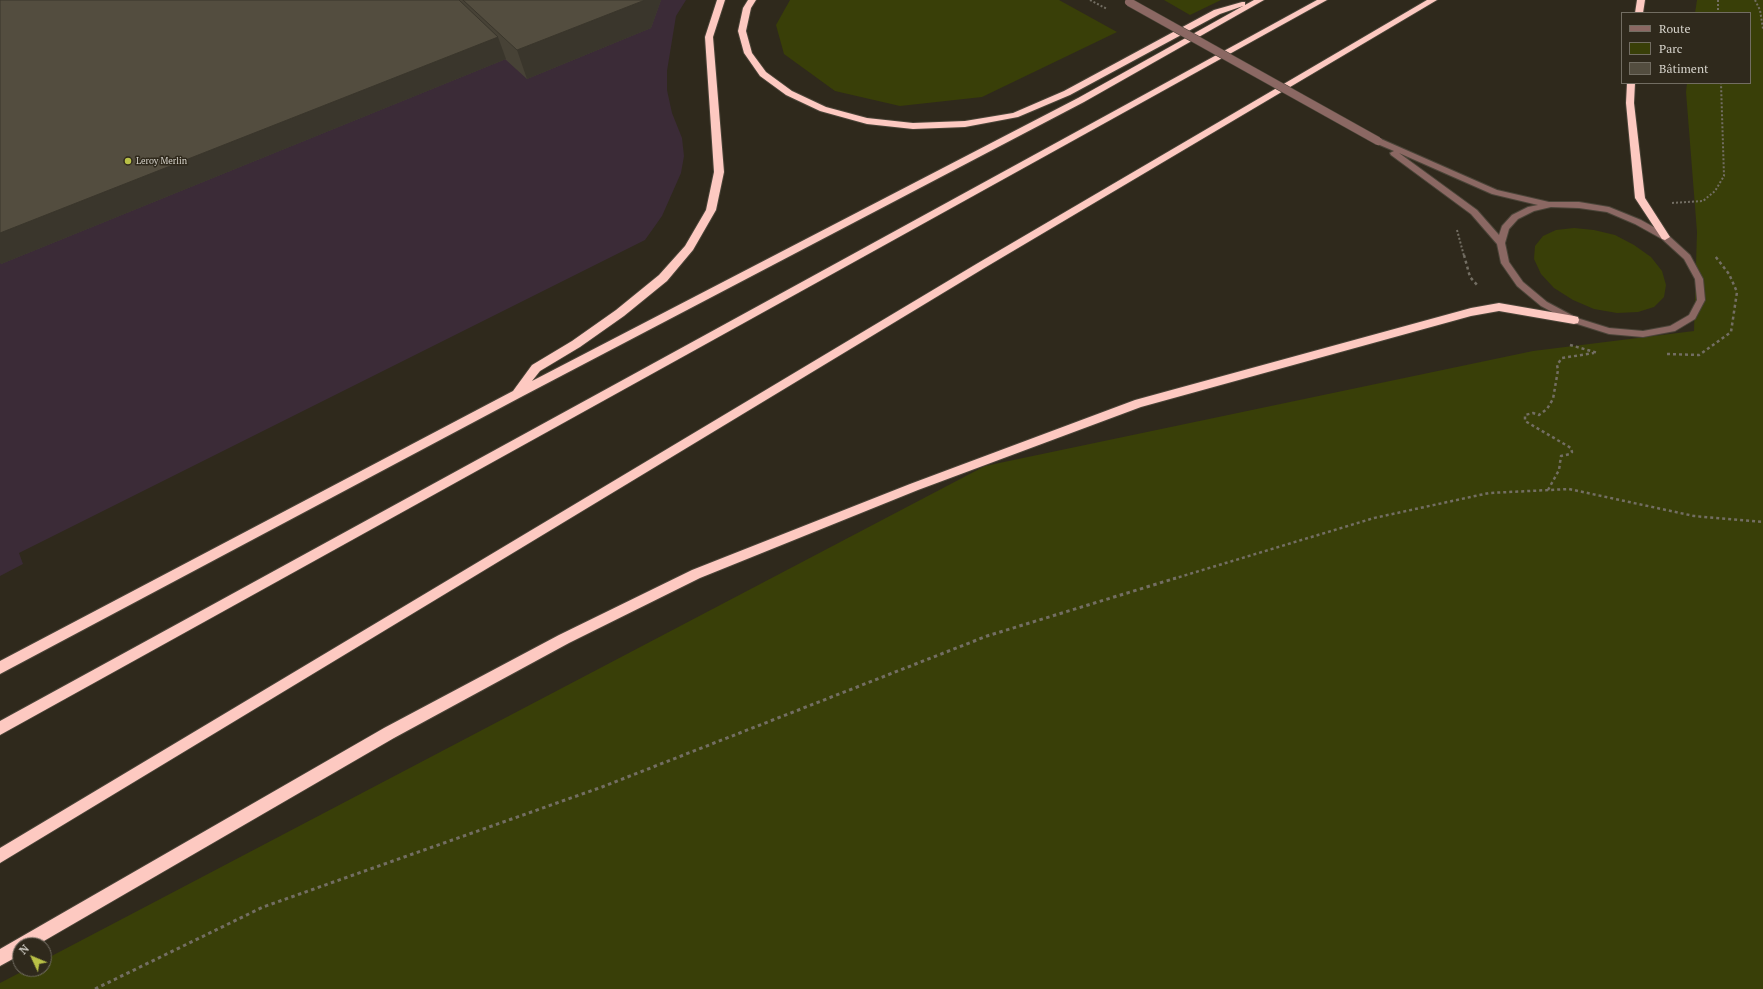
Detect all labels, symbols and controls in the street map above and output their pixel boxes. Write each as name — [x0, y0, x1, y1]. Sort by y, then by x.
legend — [1621, 12, 1751, 84]
text: Route — [1659, 21, 1690, 36]
text: Parc — [1659, 41, 1682, 56]
text: Bâtiment — [1659, 61, 1708, 76]
marker: Leroy Merlin — [123, 156, 133, 166]
place label: Leroy Merlin — [136, 156, 187, 166]
north arrow — [12, 937, 52, 977]
text: N — [16, 941, 32, 957]

